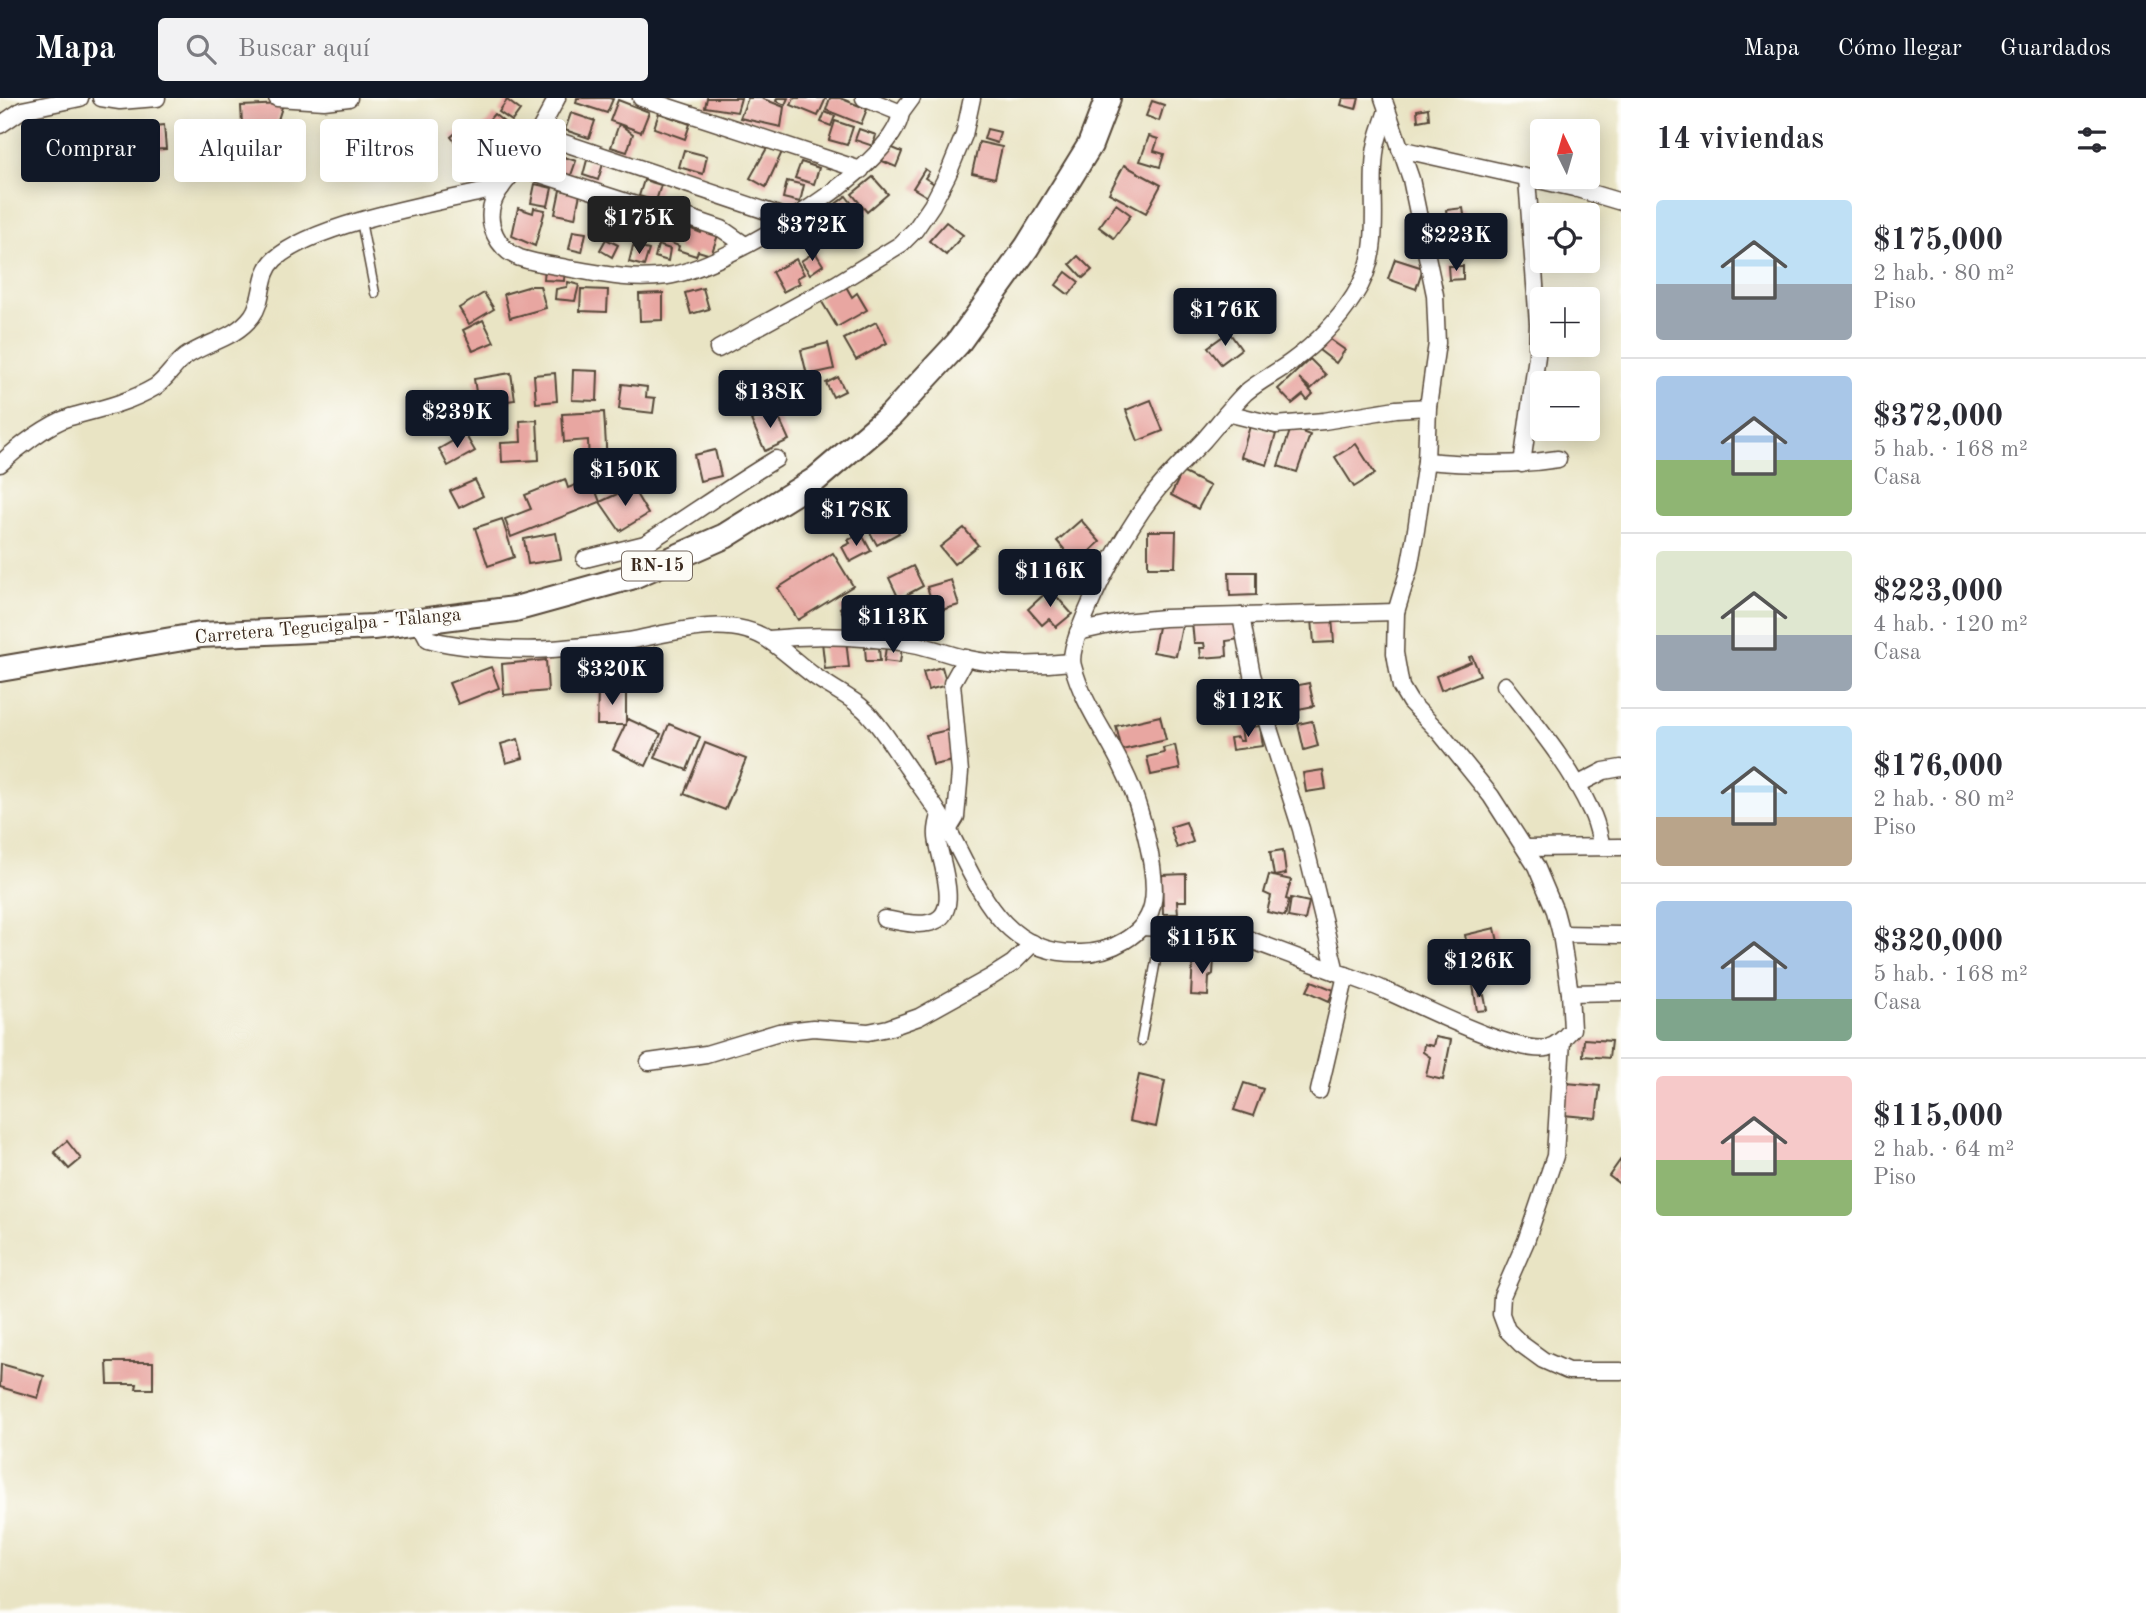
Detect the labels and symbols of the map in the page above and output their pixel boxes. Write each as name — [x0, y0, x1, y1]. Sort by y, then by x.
north arrow — [1530, 119, 1600, 189]
pin: $175K — [590, 197, 688, 256]
pin: $372K — [763, 204, 861, 263]
pin: $223K — [1407, 214, 1505, 273]
pin: $176K — [1176, 288, 1274, 348]
pin: $138K — [721, 370, 819, 430]
pin: $239K — [408, 390, 506, 450]
pin: $150K — [576, 448, 674, 508]
pin: $178K — [807, 489, 905, 548]
pin: $116K — [1001, 550, 1099, 609]
road number: RN-15 — [622, 552, 692, 580]
pin: $113K — [844, 596, 942, 655]
street label: Carretera Tegucigalpa - Talanga — [194, 606, 463, 648]
pin: $320K — [563, 648, 661, 707]
pin: $112K — [1199, 680, 1297, 739]
pin: $115K — [1153, 916, 1251, 976]
pin: $126K — [1430, 940, 1528, 999]

